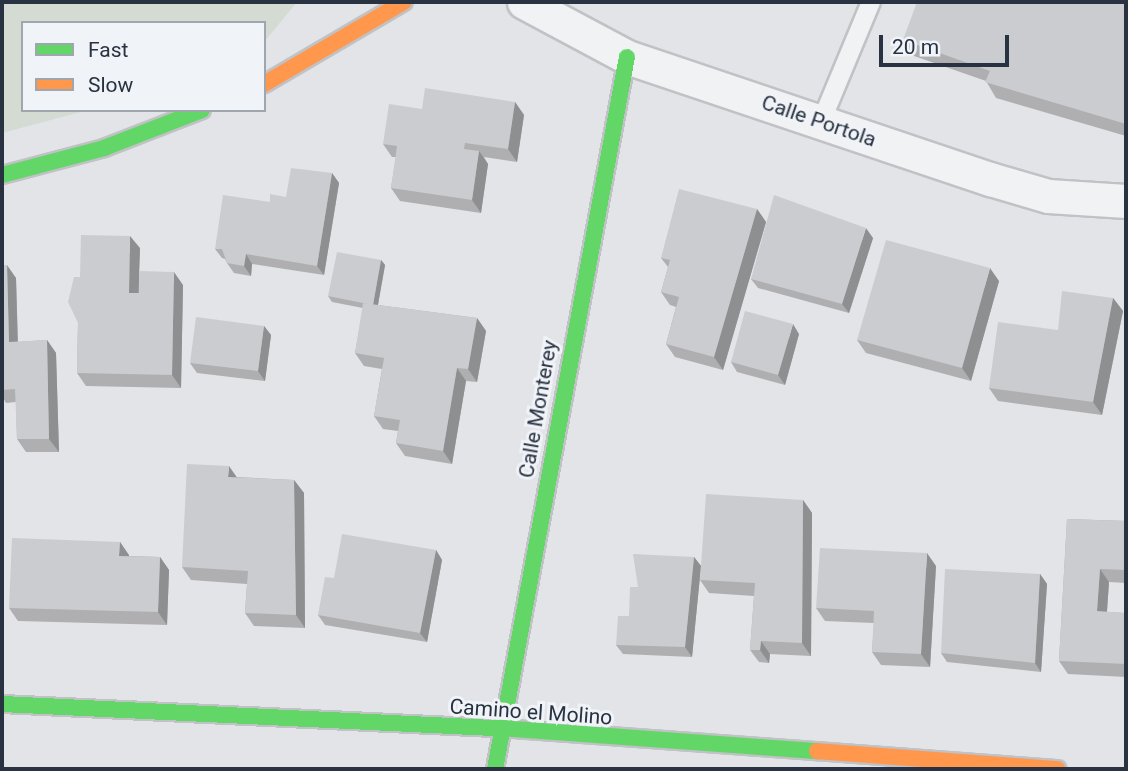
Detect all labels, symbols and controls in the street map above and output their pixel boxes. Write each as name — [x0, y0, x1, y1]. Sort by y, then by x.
legend — [21, 21, 266, 112]
scale bar — [883, 21, 1012, 65]
text: 20 m — [892, 35, 939, 59]
text: Fast — [88, 38, 128, 62]
text: Slow — [88, 73, 133, 97]
street label: Calle Portola — [758, 90, 880, 152]
street label: Calle Monterey — [513, 338, 563, 480]
street label: Camino el Molino — [449, 694, 613, 730]

